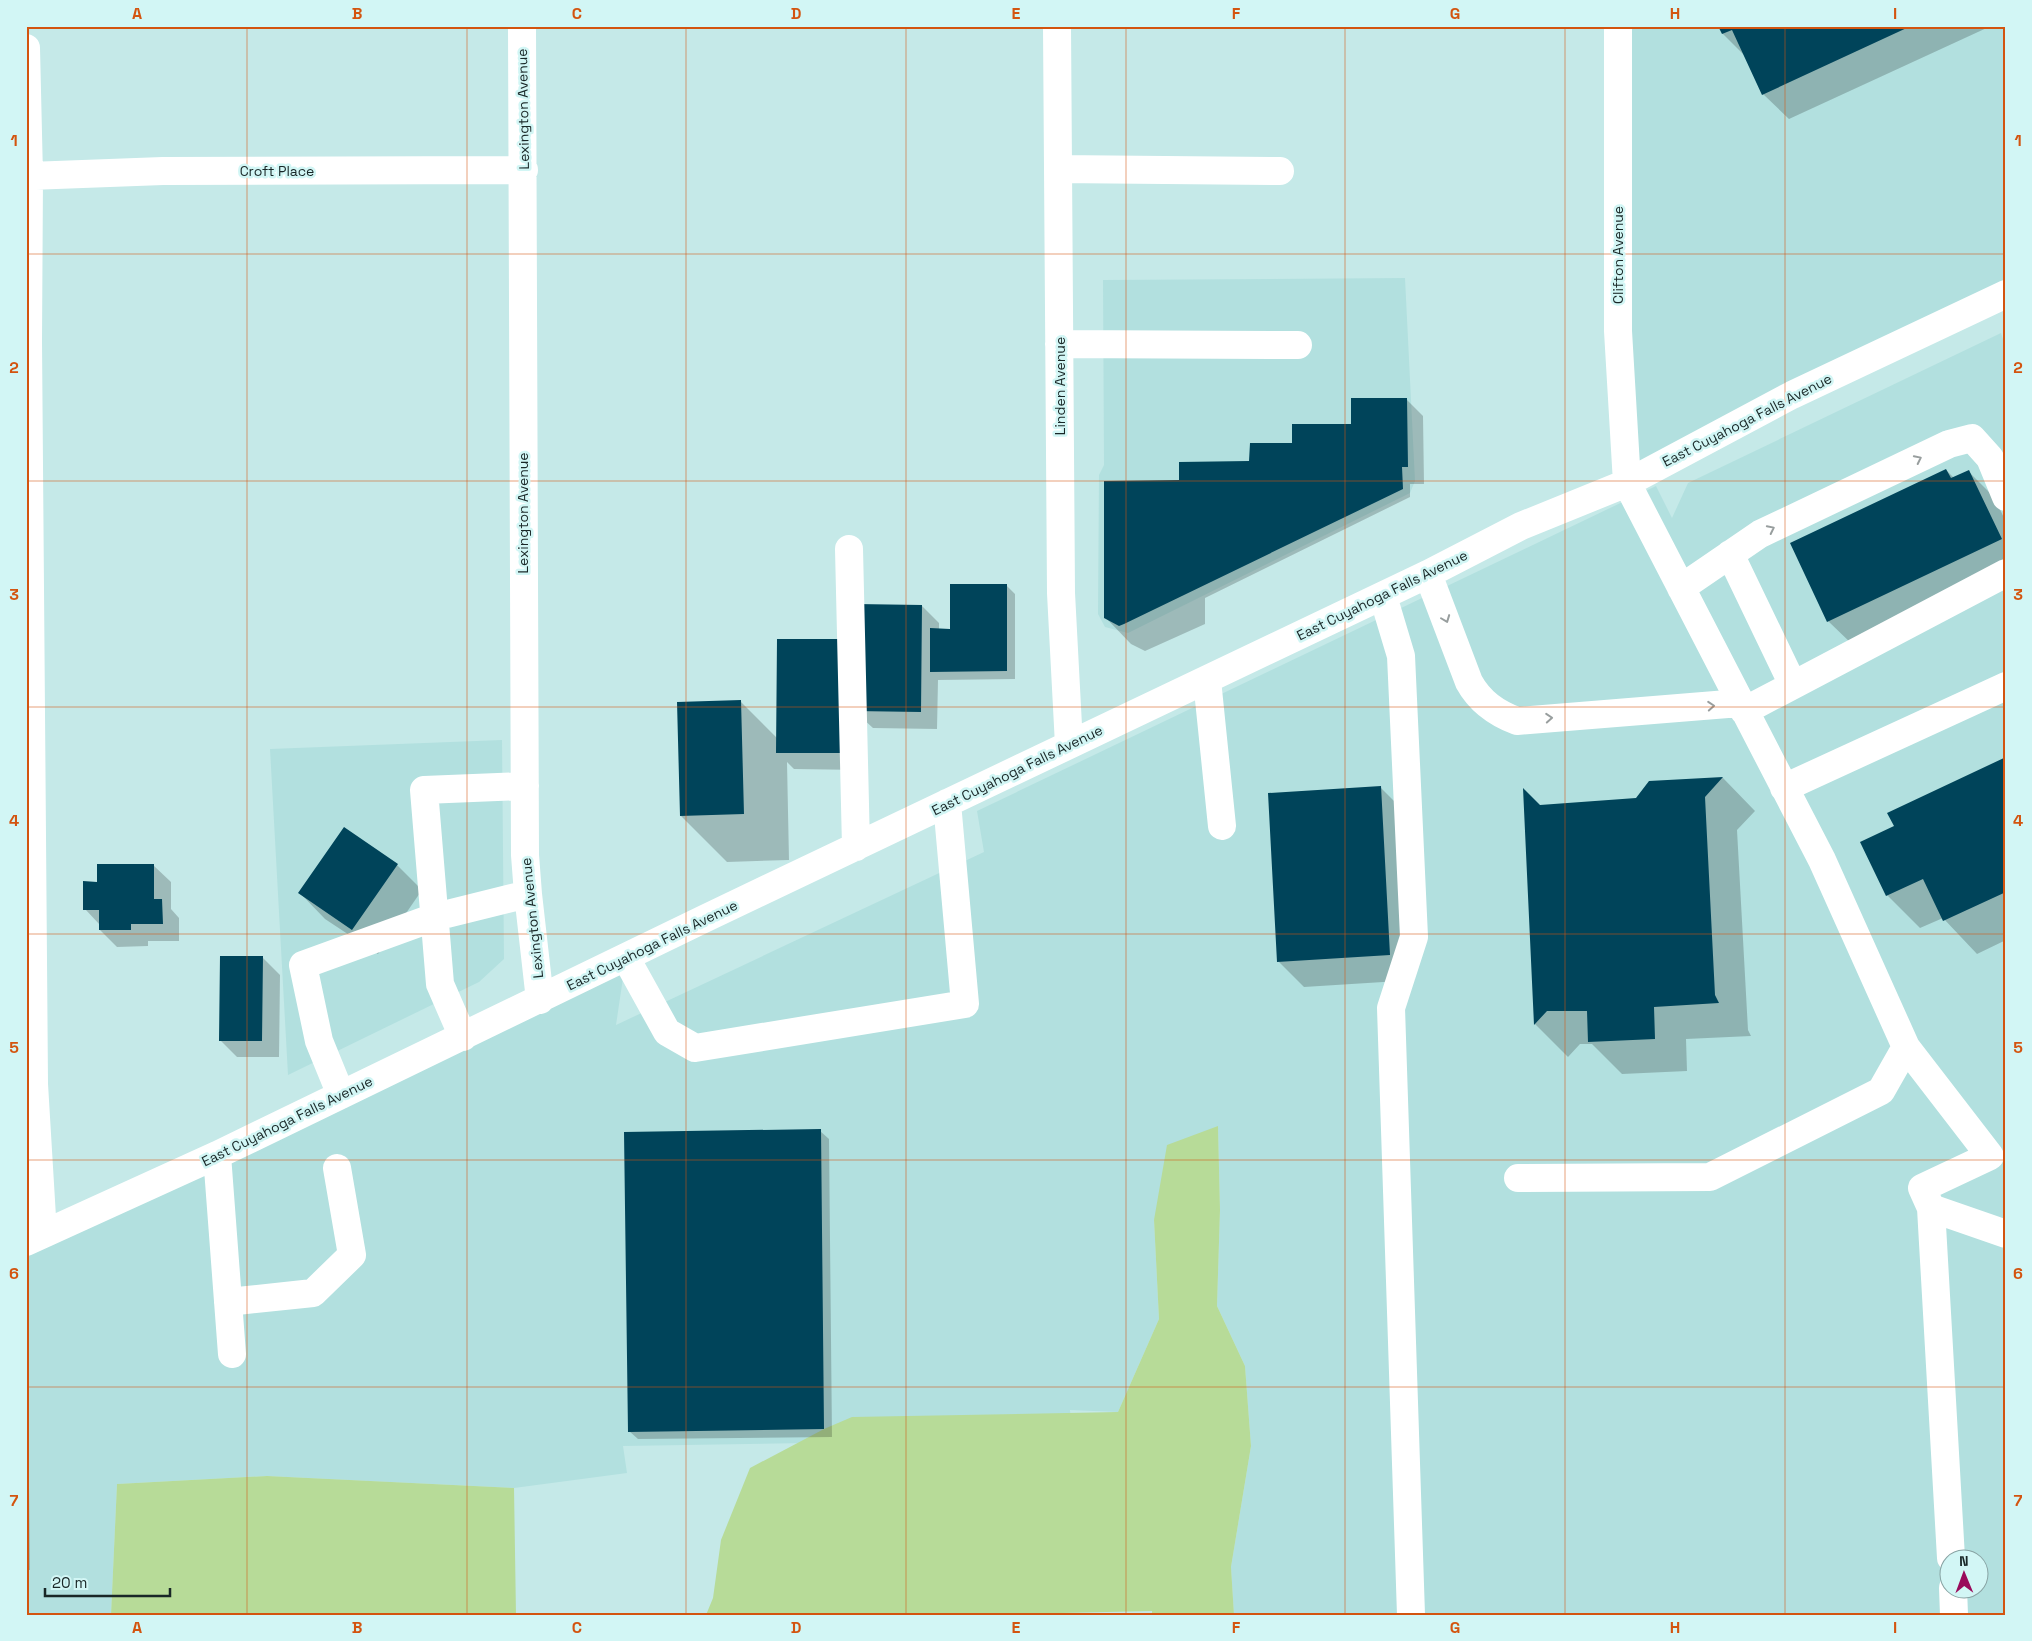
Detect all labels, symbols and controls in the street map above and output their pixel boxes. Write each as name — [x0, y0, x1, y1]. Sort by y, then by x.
text: A — [132, 3, 142, 24]
text: B — [352, 3, 362, 24]
text: C — [572, 3, 582, 24]
text: D — [791, 3, 801, 24]
text: E — [1012, 3, 1021, 24]
text: F — [1232, 3, 1241, 24]
text: G — [1450, 3, 1460, 24]
text: H — [1670, 3, 1680, 24]
text: I — [1893, 3, 1897, 24]
street label: Lexington Avenue — [513, 48, 533, 170]
text: 1 — [10, 130, 18, 151]
text: 1 — [2014, 130, 2022, 151]
street label: Croft Place — [240, 162, 314, 180]
street label: Clifton Avenue — [1609, 206, 1627, 304]
street label: Linden Avenue — [1051, 337, 1069, 435]
text: 2 — [9, 357, 19, 378]
text: 2 — [2013, 357, 2023, 378]
street label: East Cuyahoga Falls Avenue — [1659, 369, 1835, 471]
street label: Lexington Avenue — [514, 452, 532, 574]
one-way arrow — [1913, 454, 1922, 465]
one-way arrow — [1766, 525, 1775, 535]
street label: East Cuyahoga Falls Avenue — [1294, 546, 1470, 644]
text: 3 — [9, 584, 19, 605]
text: 3 — [2013, 584, 2023, 605]
one-way arrow — [1439, 614, 1450, 623]
one-way arrow — [1708, 700, 1716, 711]
one-way arrow — [1545, 713, 1553, 724]
street label: East Cuyahoga Falls Avenue — [929, 721, 1105, 819]
text: 4 — [9, 810, 19, 831]
text: 4 — [2013, 810, 2023, 831]
street label: Lexington Avenue — [517, 857, 547, 979]
street label: East Cuyahoga Falls Avenue — [564, 896, 740, 994]
text: 5 — [9, 1037, 19, 1058]
text: 5 — [2013, 1037, 2023, 1058]
street label: East Cuyahoga Falls Avenue — [199, 1072, 375, 1170]
text: 6 — [9, 1263, 19, 1284]
text: 6 — [2013, 1263, 2023, 1284]
text: 7 — [10, 1490, 19, 1511]
text: 7 — [2014, 1490, 2023, 1511]
north arrow — [1940, 1548, 1990, 1598]
text: N — [1959, 1552, 1969, 1570]
scale bar — [45, 1566, 170, 1598]
text: 20 m — [52, 1573, 87, 1592]
text: A — [132, 1617, 142, 1638]
text: B — [352, 1617, 362, 1638]
text: C — [572, 1617, 582, 1638]
text: D — [791, 1617, 801, 1638]
text: E — [1012, 1617, 1021, 1638]
text: F — [1232, 1617, 1241, 1638]
text: G — [1450, 1617, 1460, 1638]
text: H — [1670, 1617, 1680, 1638]
text: I — [1893, 1617, 1897, 1638]

